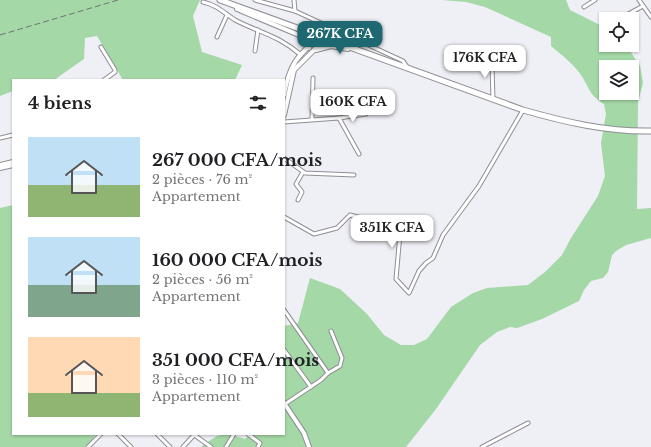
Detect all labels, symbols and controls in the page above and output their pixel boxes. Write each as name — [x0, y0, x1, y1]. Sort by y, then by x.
map controls — [599, 12, 639, 100]
button: locate — [599, 12, 639, 52]
pin: 267K CFA — [299, 21, 381, 55]
text: 267K CFA — [306, 25, 374, 42]
pin: 176K CFA — [444, 45, 526, 79]
text: 176K CFA — [453, 49, 517, 66]
button: layers — [599, 60, 639, 100]
pin: 160K CFA — [312, 89, 394, 123]
icon: filters — [247, 92, 269, 114]
text: 4 biens — [28, 93, 92, 114]
text: 160K CFA — [319, 93, 387, 110]
text: 267 000 CFA/mois — [152, 150, 322, 171]
icon: home — [60, 153, 108, 201]
text: 2 pièces · 76 m² — [152, 171, 252, 188]
text: Appartement — [152, 188, 241, 205]
pin: 351K CFA — [351, 215, 433, 249]
text: 351K CFA — [360, 219, 424, 236]
text: 160 000 CFA/mois — [152, 250, 323, 271]
icon: home — [60, 253, 108, 301]
text: 2 pièces · 56 m² — [152, 271, 253, 288]
text: Appartement — [152, 288, 241, 305]
text: 351 000 CFA/mois — [152, 350, 319, 371]
icon: home — [60, 353, 108, 401]
text: 3 pièces · 110 m² — [152, 371, 258, 388]
text: Appartement — [152, 388, 241, 405]

